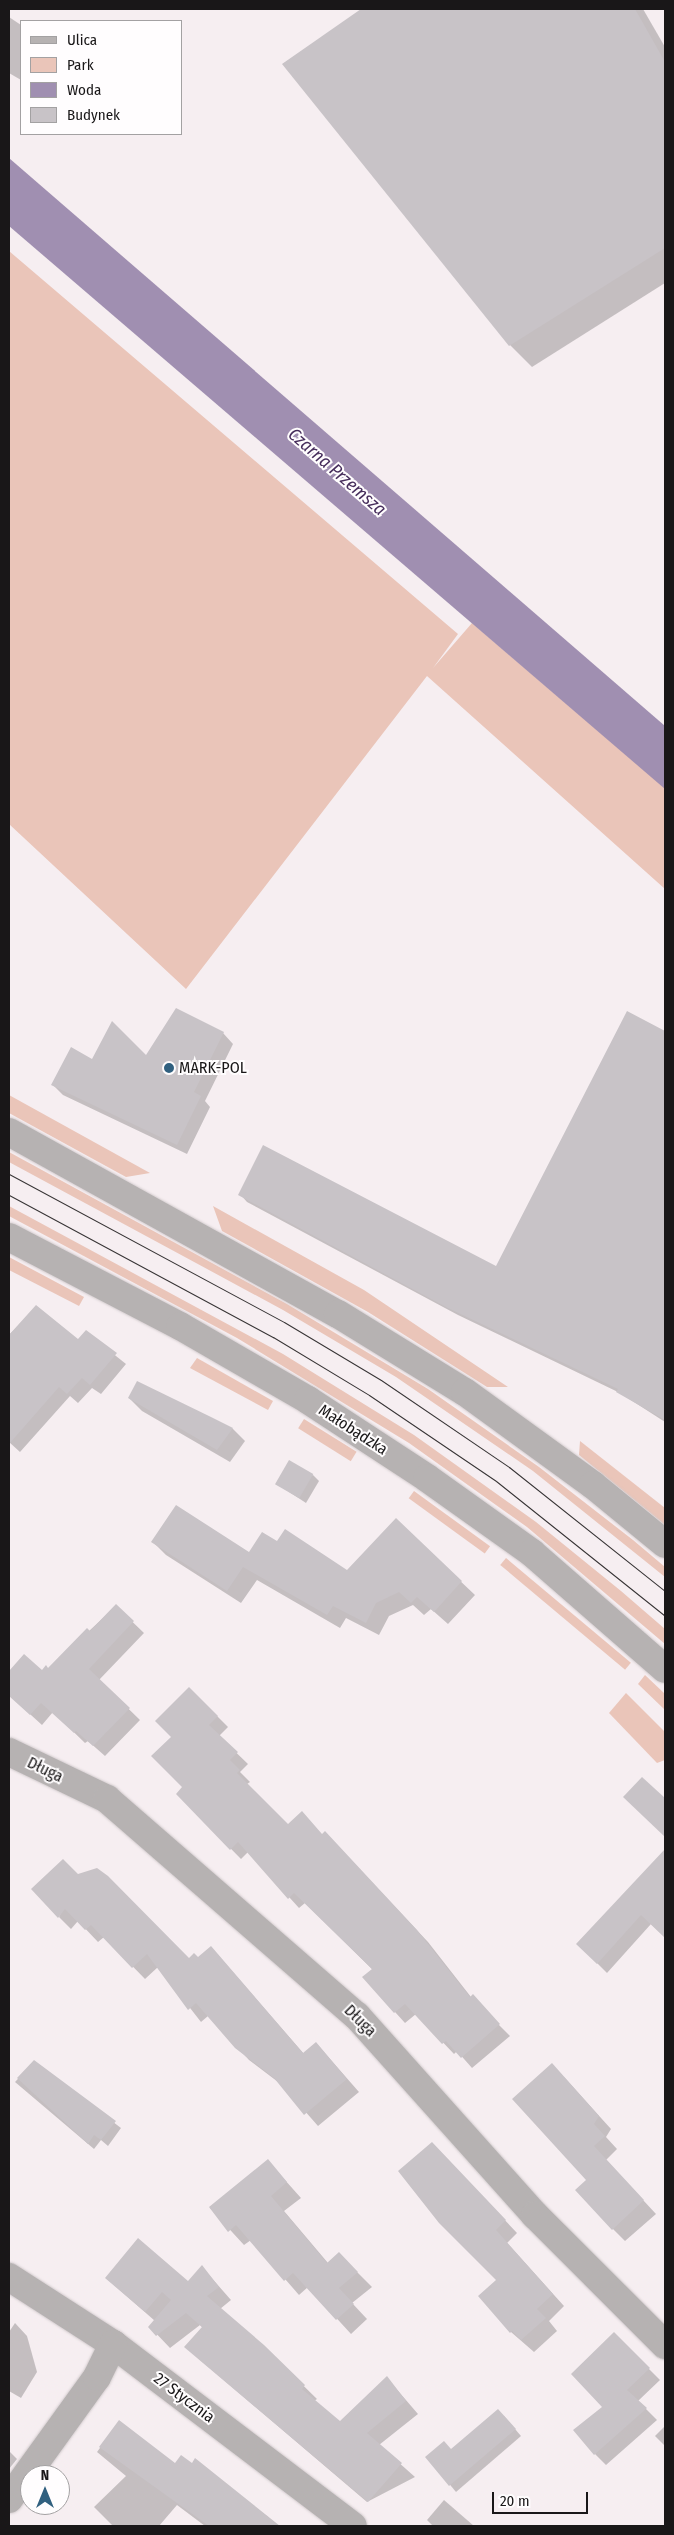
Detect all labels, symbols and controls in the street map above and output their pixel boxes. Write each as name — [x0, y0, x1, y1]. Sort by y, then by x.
legend — [20, 20, 182, 135]
text: Ulica — [67, 31, 97, 49]
text: Park — [67, 56, 94, 74]
text: Woda — [67, 81, 101, 99]
text: Budynek — [67, 106, 120, 124]
water label: Czarna Przemsza — [284, 424, 390, 520]
place label: MARK-POL — [179, 1058, 247, 1078]
marker: MARK-POL — [163, 1062, 175, 1074]
street label: Małobądzka — [315, 1401, 391, 1459]
street label: Długa — [24, 1753, 66, 1787]
street label: Długa — [340, 2001, 380, 2041]
street label: 27 Stycznia — [150, 2369, 218, 2427]
north arrow — [20, 2465, 70, 2515]
text: N — [41, 2467, 49, 2484]
scale bar — [494, 2482, 590, 2514]
text: 20 m — [500, 2492, 530, 2510]

